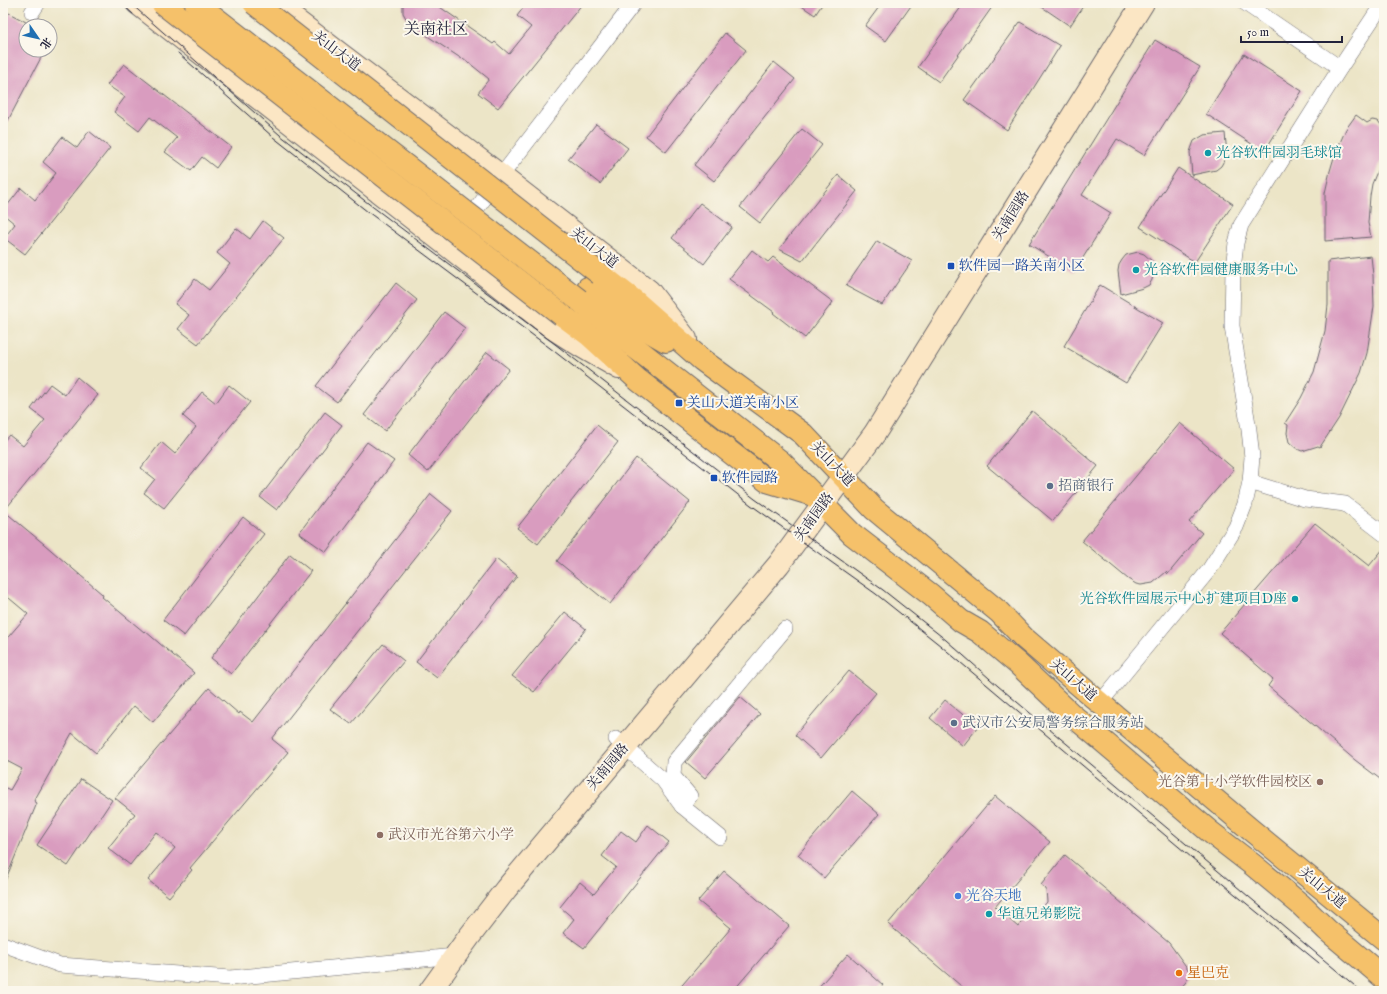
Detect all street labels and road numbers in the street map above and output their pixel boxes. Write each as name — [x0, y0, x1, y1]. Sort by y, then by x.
street label: 关山大道 — [308, 27, 364, 75]
street label: 关南园路 — [989, 187, 1033, 245]
street label: 关山大道 — [566, 224, 622, 272]
street label: 关山大道 — [806, 438, 858, 490]
street label: 关南园路 — [790, 489, 838, 545]
street label: 关山大道 — [1046, 655, 1100, 705]
street label: 关南园路 — [583, 740, 633, 794]
street label: 关山大道 — [1295, 863, 1349, 913]

